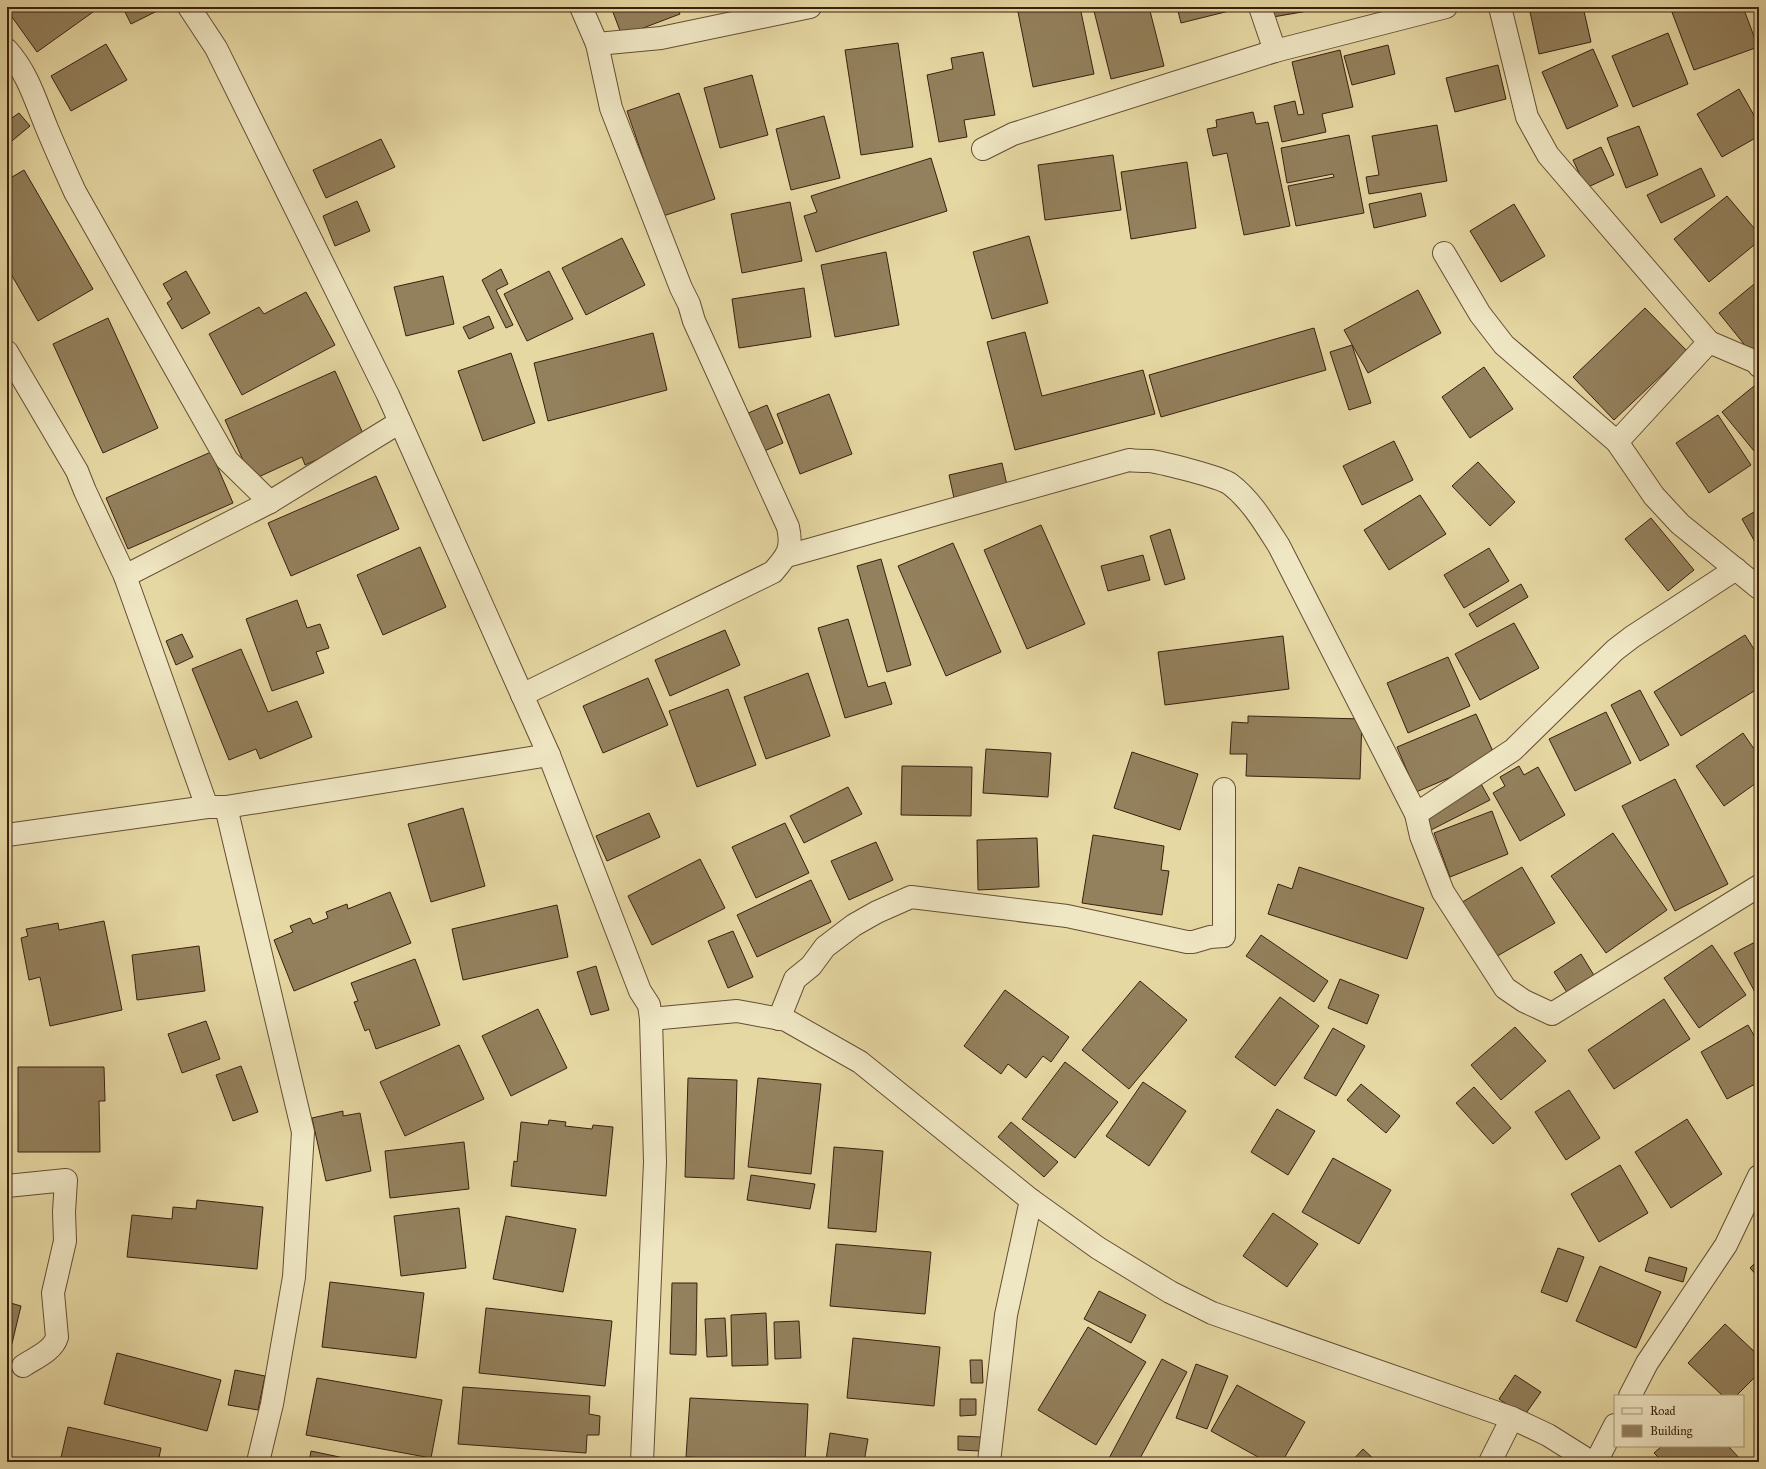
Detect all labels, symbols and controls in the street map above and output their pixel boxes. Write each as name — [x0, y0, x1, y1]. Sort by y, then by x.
legend — [1614, 1395, 1744, 1447]
text: Road — [1650, 1404, 1676, 1418]
text: Building — [1650, 1424, 1693, 1439]

